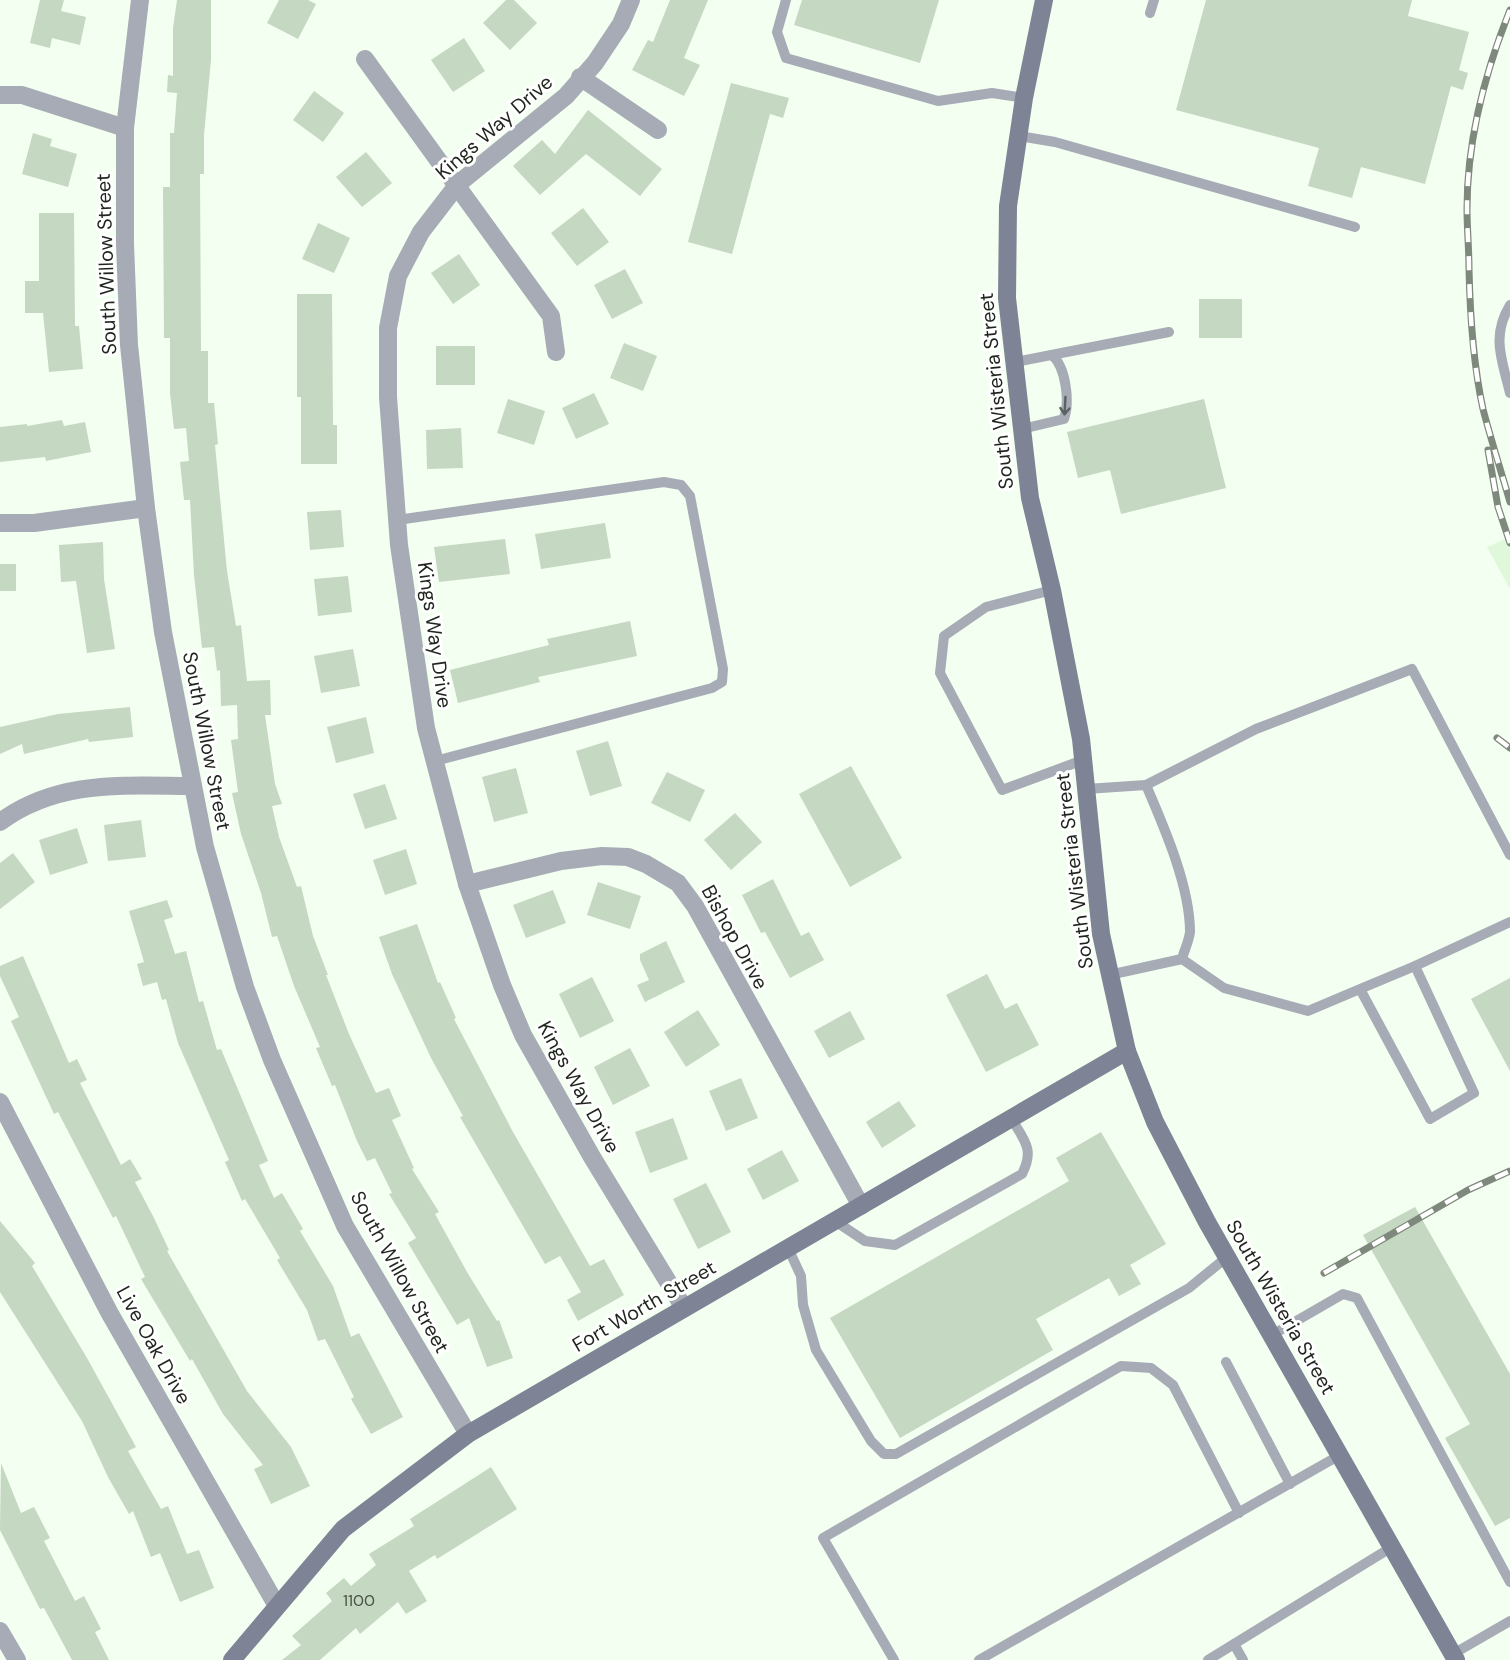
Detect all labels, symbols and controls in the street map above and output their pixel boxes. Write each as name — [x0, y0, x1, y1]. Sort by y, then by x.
street label: Kings Way Drive — [430, 69, 558, 185]
street label: South Willow Street — [90, 173, 122, 355]
street label: South Wisteria Street — [973, 291, 1019, 490]
one-way arrow — [1059, 396, 1070, 416]
street label: Kings Way Drive — [412, 560, 458, 710]
street label: South Willow Street — [177, 649, 237, 833]
street label: South Wisteria Street — [1049, 771, 1099, 971]
street label: Bishop Drive — [696, 880, 774, 994]
street label: Kings Way Drive — [532, 1016, 626, 1158]
street label: South Willow Street — [345, 1186, 455, 1358]
street label: South Wisteria Street — [1220, 1215, 1342, 1399]
street label: Fort Worth Street — [568, 1254, 721, 1358]
street label: Live Oak Drive — [111, 1281, 197, 1409]
house number: 1100 — [343, 1590, 375, 1611]

